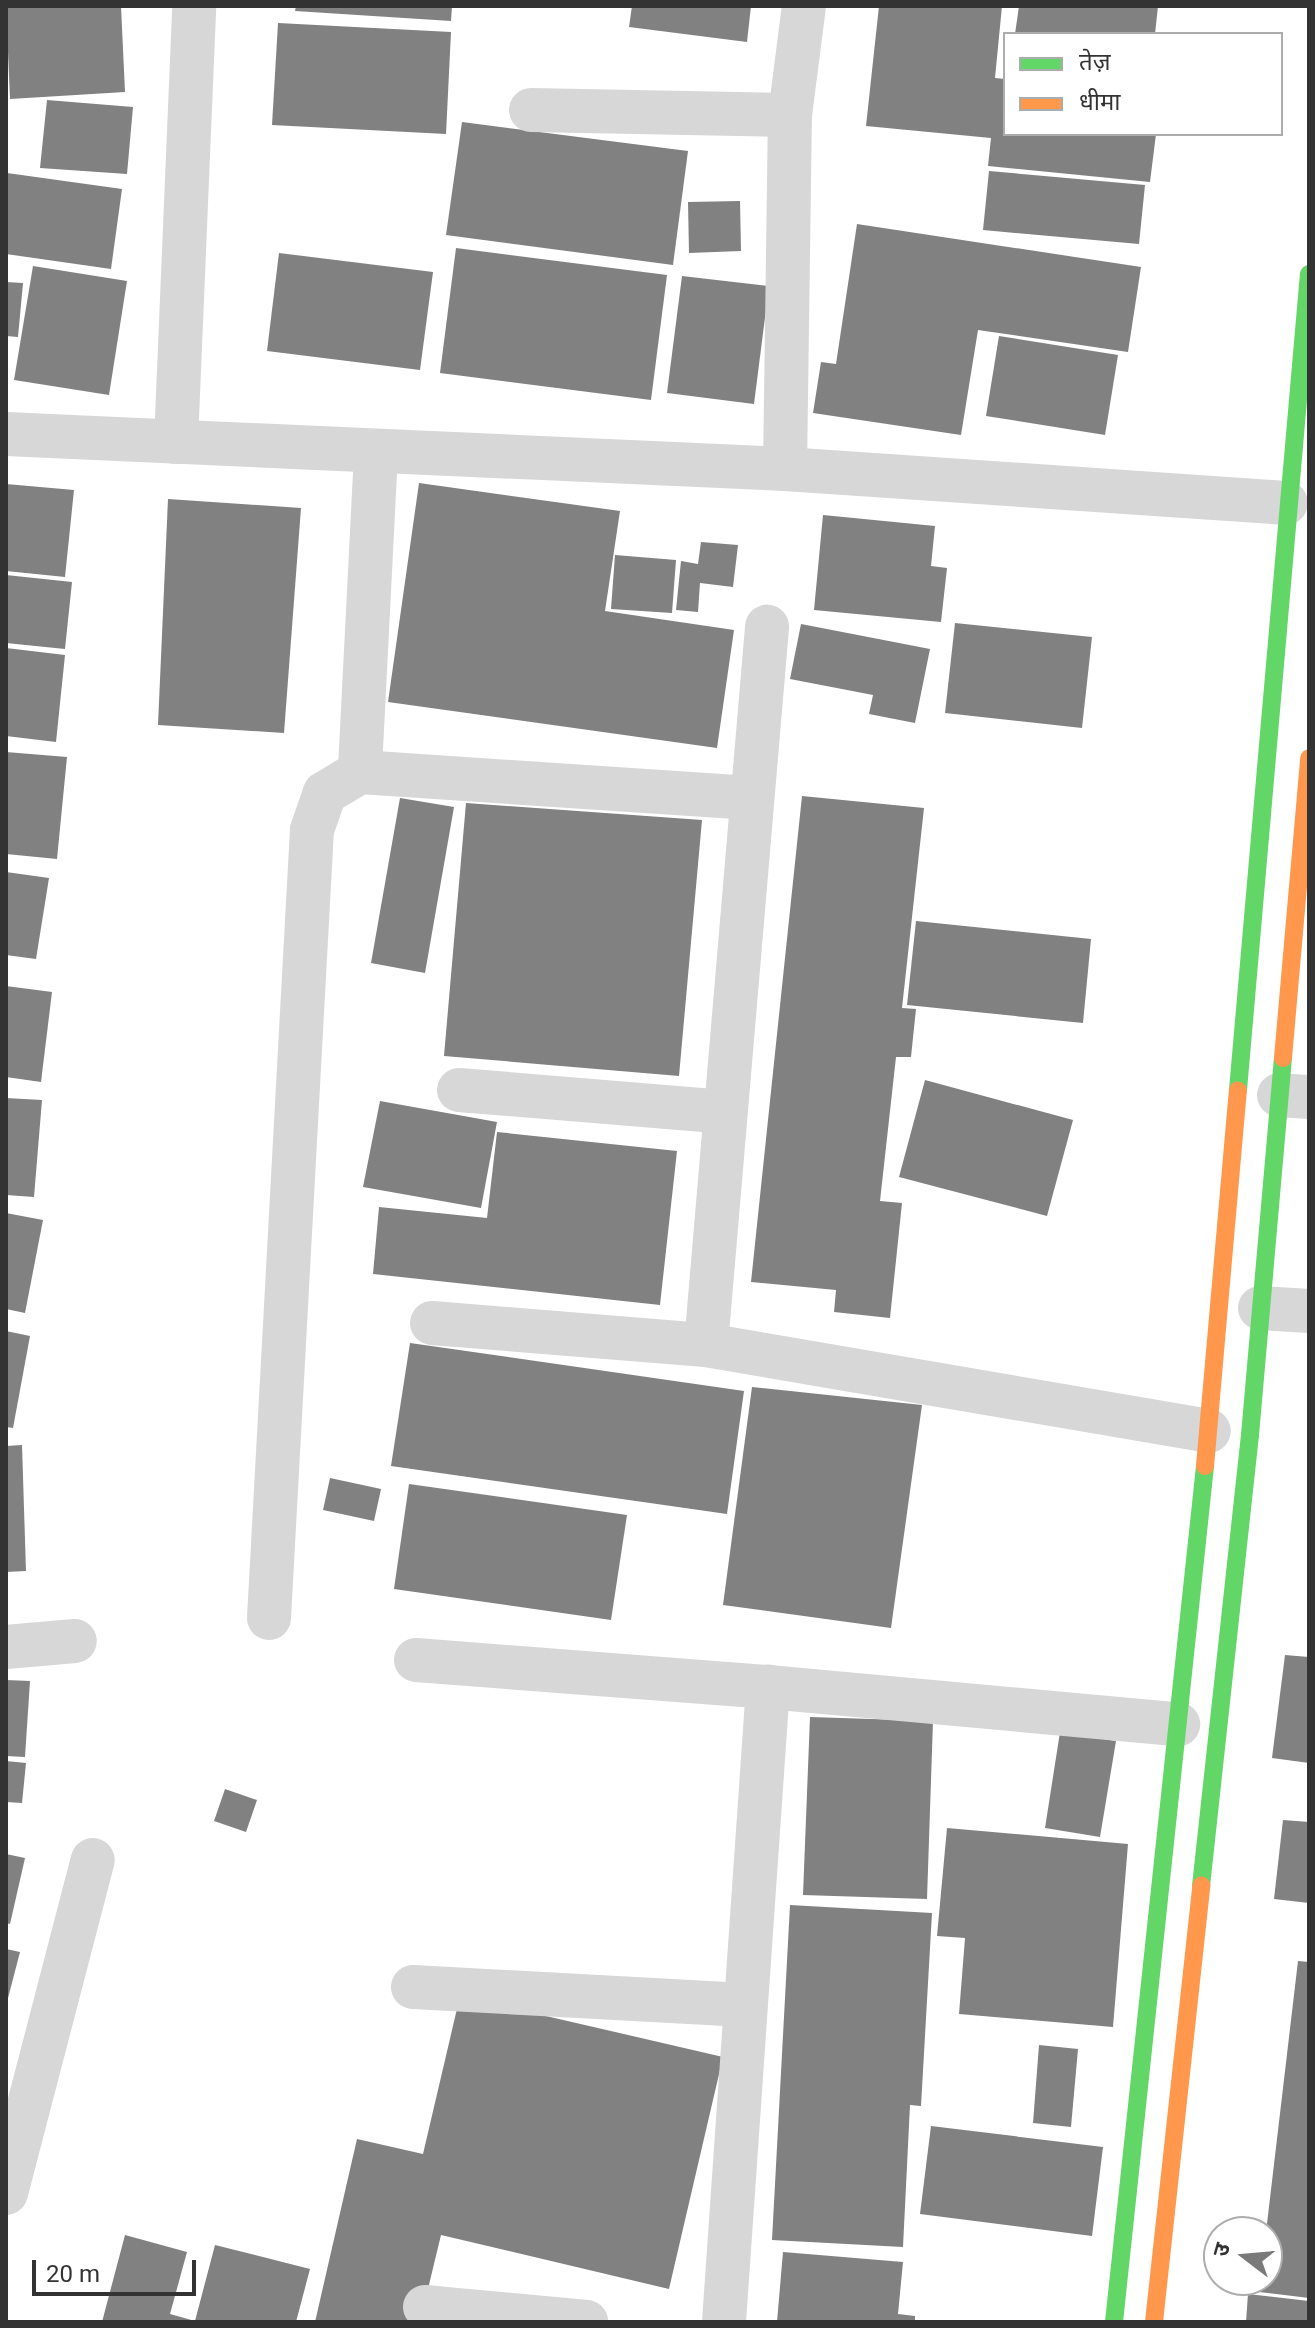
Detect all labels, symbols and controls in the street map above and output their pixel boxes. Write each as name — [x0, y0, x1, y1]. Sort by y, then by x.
legend — [1003, 32, 1283, 136]
text: तेज़ — [1079, 48, 1111, 76]
text: धीमा — [1079, 88, 1121, 116]
north arrow — [1203, 2216, 1283, 2296]
text: उ — [1208, 2240, 1235, 2259]
scale bar — [36, 2244, 200, 2294]
text: 20 m — [46, 2260, 100, 2288]

